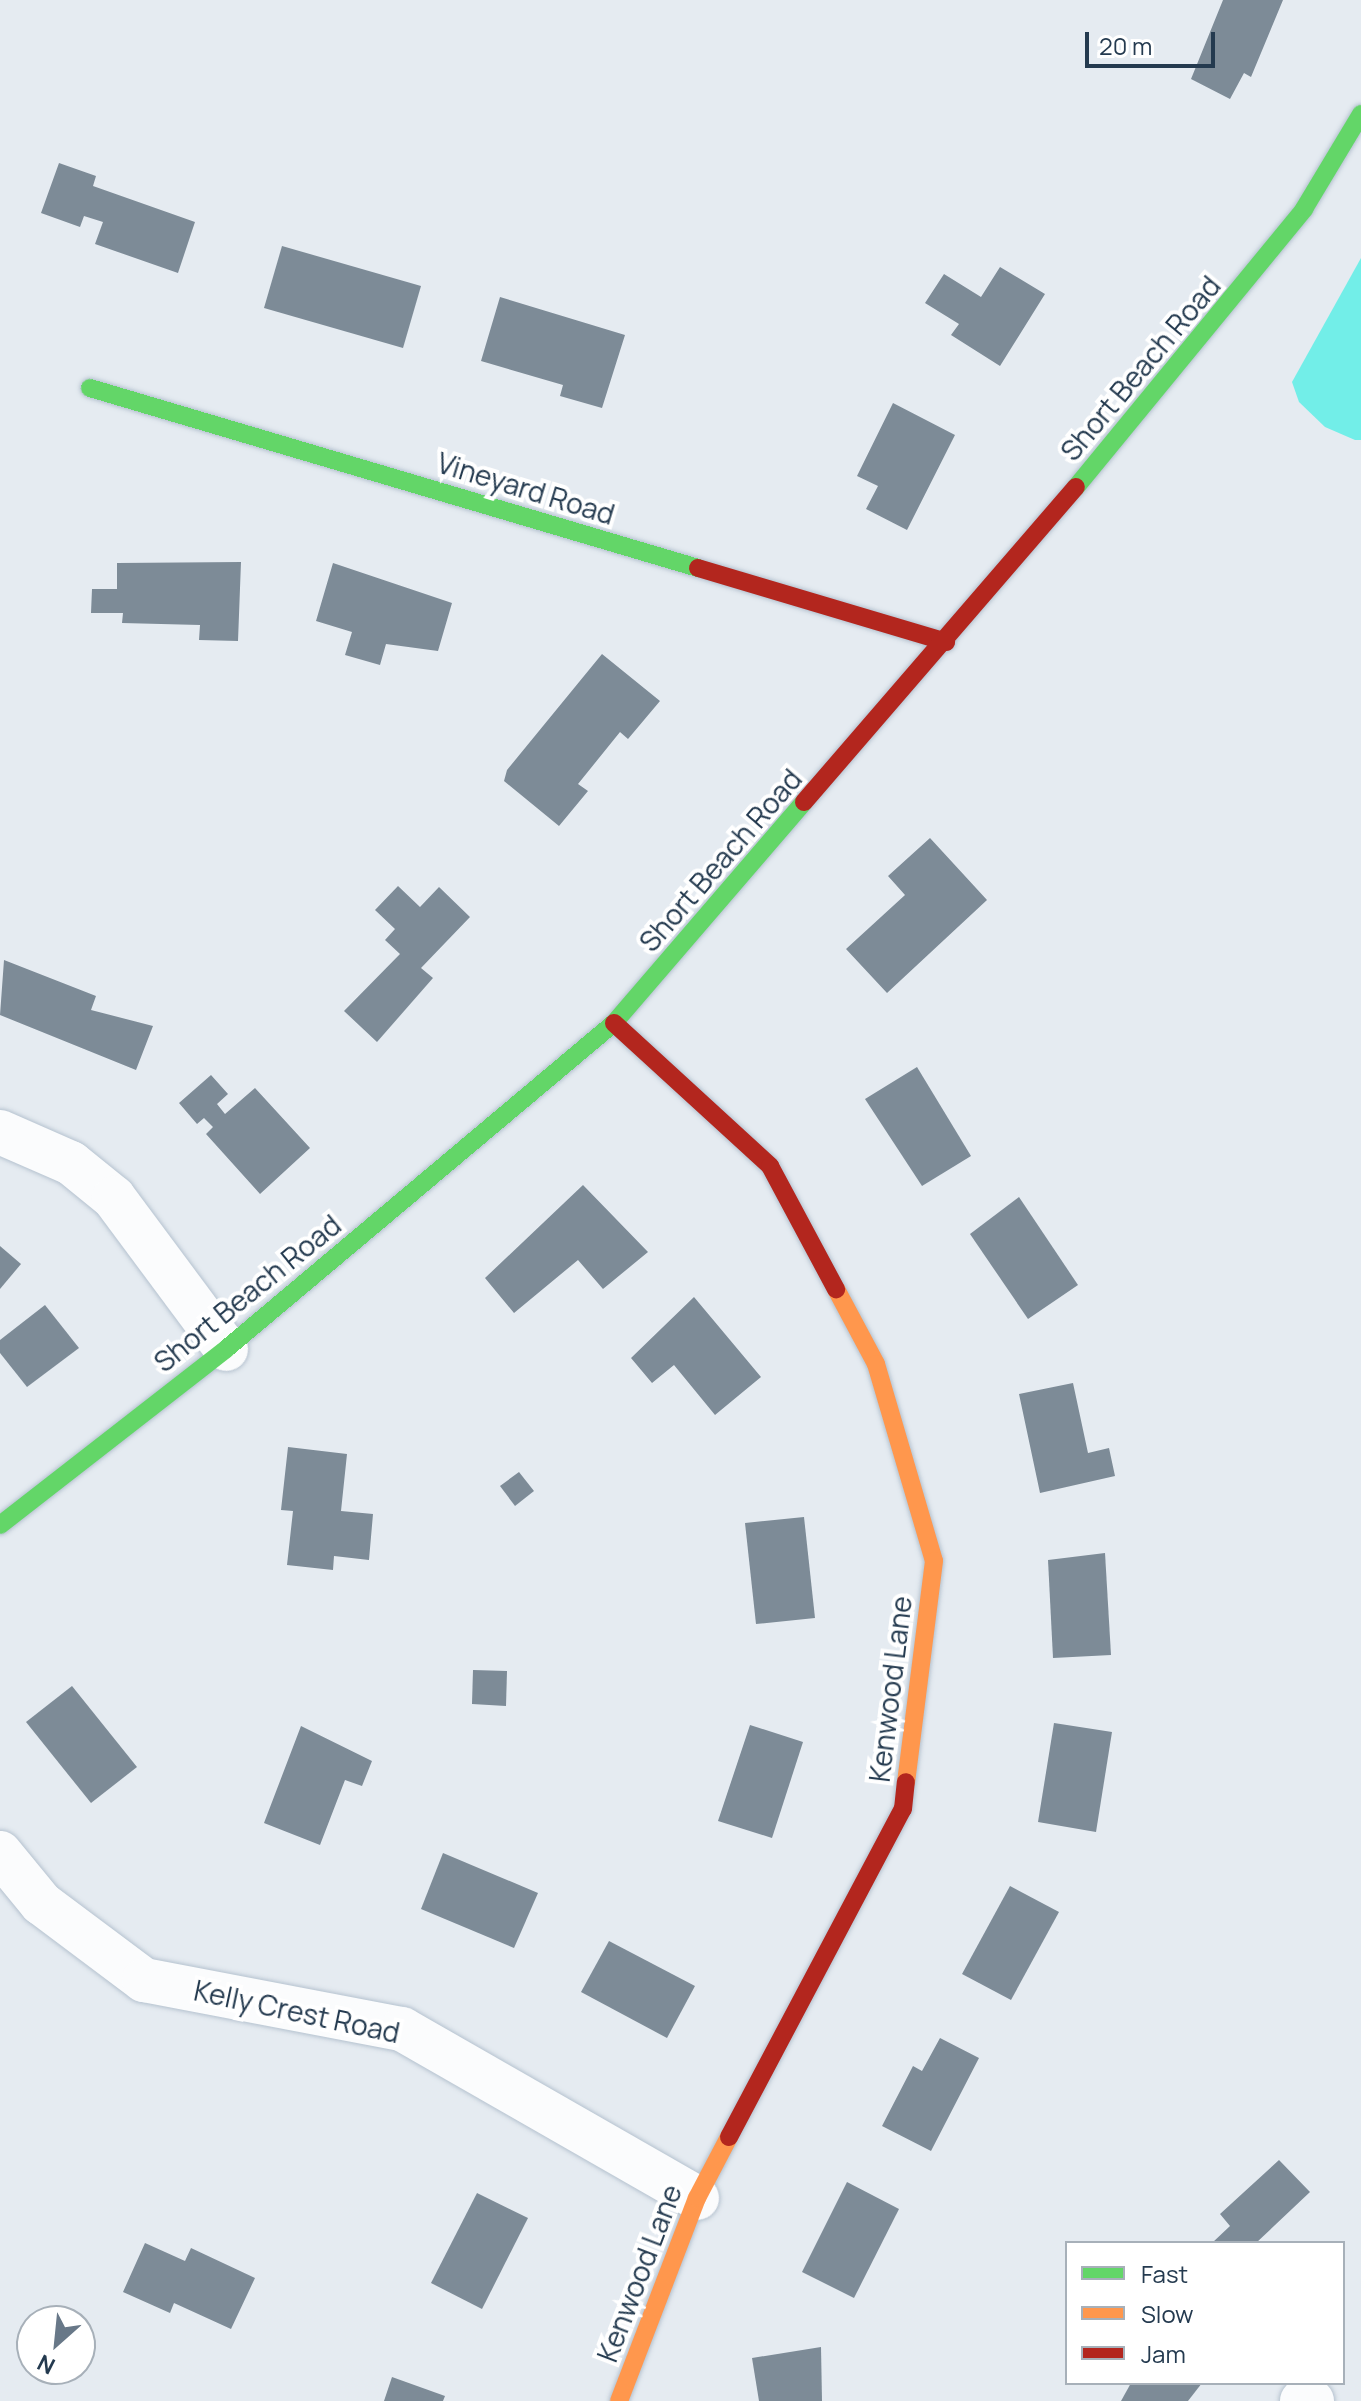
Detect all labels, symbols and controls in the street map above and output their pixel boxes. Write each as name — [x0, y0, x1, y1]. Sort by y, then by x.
scale bar — [1089, 16, 1219, 66]
text: 20 m — [1099, 29, 1152, 62]
street label: Short Beach Road — [1053, 269, 1227, 467]
street label: Vineyard Road — [433, 445, 619, 531]
street label: Short Beach Road — [632, 762, 808, 958]
street label: Short Beach Road — [147, 1207, 347, 1379]
street label: Kenwood Lane — [862, 1594, 918, 1784]
street label: Kelly Crest Road — [191, 1973, 403, 2049]
street label: Kenwood Lane — [590, 2180, 688, 2366]
legend — [1065, 2241, 1345, 2385]
text: Fast — [1141, 2257, 1188, 2290]
text: Slow — [1141, 2297, 1194, 2330]
north arrow — [16, 2305, 96, 2385]
text: Jam — [1141, 2337, 1186, 2370]
text: N — [32, 2348, 60, 2382]

